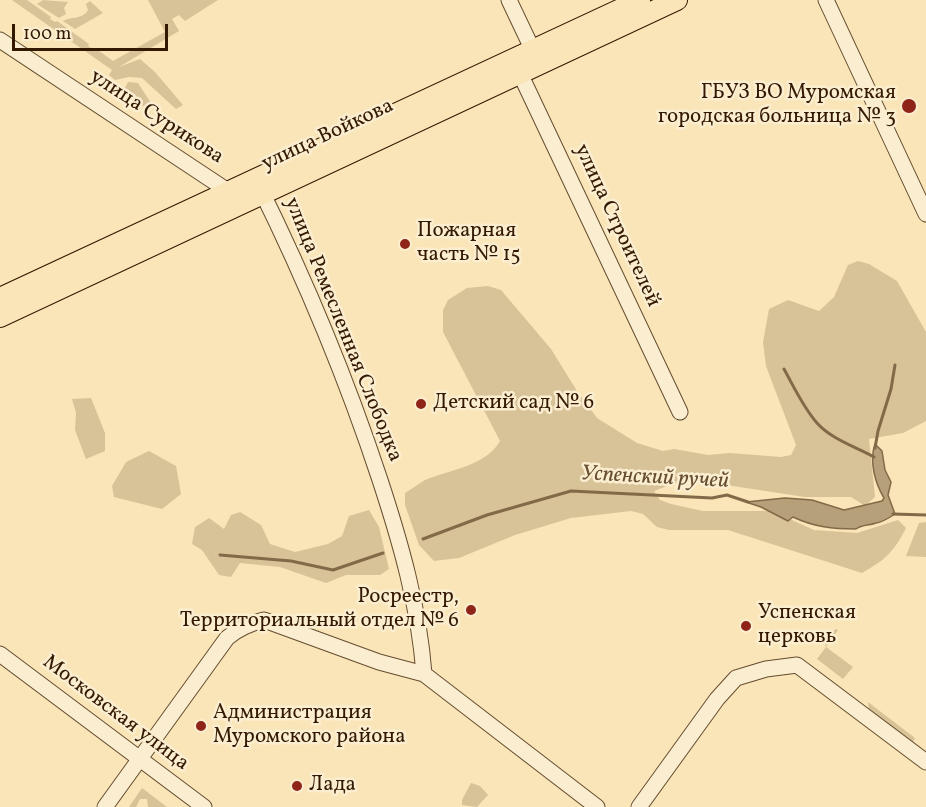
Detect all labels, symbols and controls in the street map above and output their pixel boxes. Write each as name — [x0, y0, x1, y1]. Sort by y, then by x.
scale bar — [15, 12, 171, 50]
text: 100 m — [23, 22, 72, 47]
street label: улица Сурикова — [84, 65, 228, 171]
place label: ГБУЗ ВО Муромская городская больница № 3 — [658, 81, 896, 131]
street label: улица Войкова — [258, 94, 398, 178]
marker: ГБУЗ ВО Муромская городская больница № 3 — [900, 97, 918, 115]
street label: улица Строителей — [567, 141, 665, 311]
street label: улица Ремесленная Слободка — [277, 194, 407, 466]
place label: Пожарная часть № 15 — [417, 219, 521, 269]
marker: Пожарная часть № 15 — [398, 237, 412, 251]
place label: Детский сад № 6 — [433, 391, 594, 417]
marker: Детский сад № 6 — [414, 397, 428, 411]
water label: Успенский ручей — [581, 462, 729, 496]
place label: Росреестр, Территориальный отдел № 6 — [180, 585, 459, 635]
place label: Успенская церковь — [758, 601, 856, 651]
marker: Росреестр, Территориальный отдел № 6 — [464, 603, 478, 617]
marker: Успенская церковь — [739, 619, 753, 633]
street label: Московская улица — [37, 651, 193, 777]
place label: Администрация Муромского района — [213, 701, 406, 751]
marker: Администрация Муромского района — [194, 719, 208, 733]
place label: Лада — [309, 773, 356, 799]
marker: Лада — [290, 779, 304, 793]

